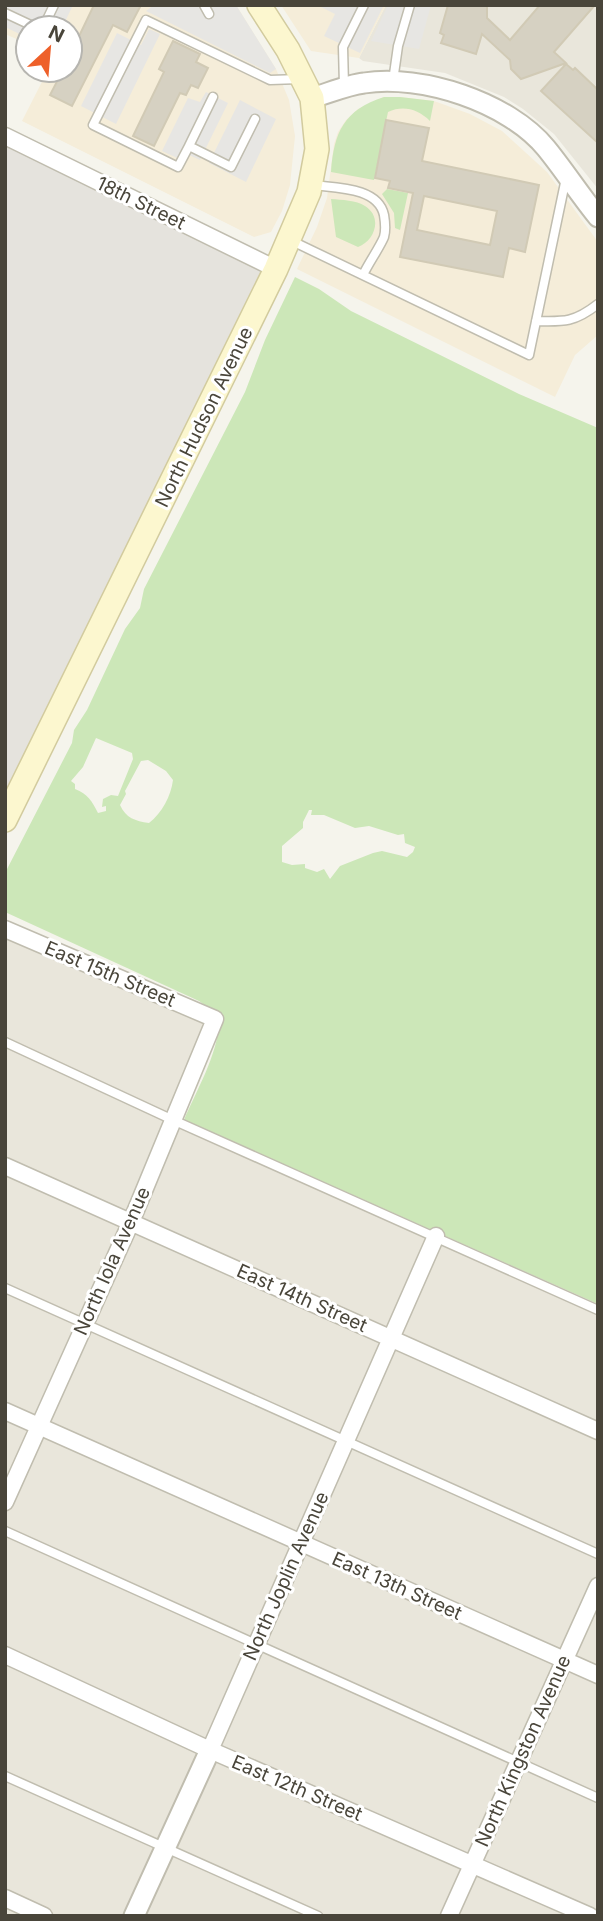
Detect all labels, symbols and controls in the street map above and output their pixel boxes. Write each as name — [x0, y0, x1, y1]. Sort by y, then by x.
north arrow — [14, 14, 84, 84]
text: N — [45, 21, 68, 48]
street label: 18th Street — [93, 172, 189, 234]
street label: North Hudson Avenue — [150, 323, 258, 511]
street label: East 15th Street — [41, 936, 179, 1012]
street label: North Iola Avenue — [69, 1183, 155, 1339]
street label: East 14th Street — [233, 1259, 371, 1337]
street label: North Joplin Avenue — [238, 1488, 334, 1664]
street label: East 13th Street — [329, 1547, 465, 1625]
street label: North Kingston Avenue — [470, 1652, 576, 1850]
street label: East 12th Street — [228, 1750, 366, 1826]

